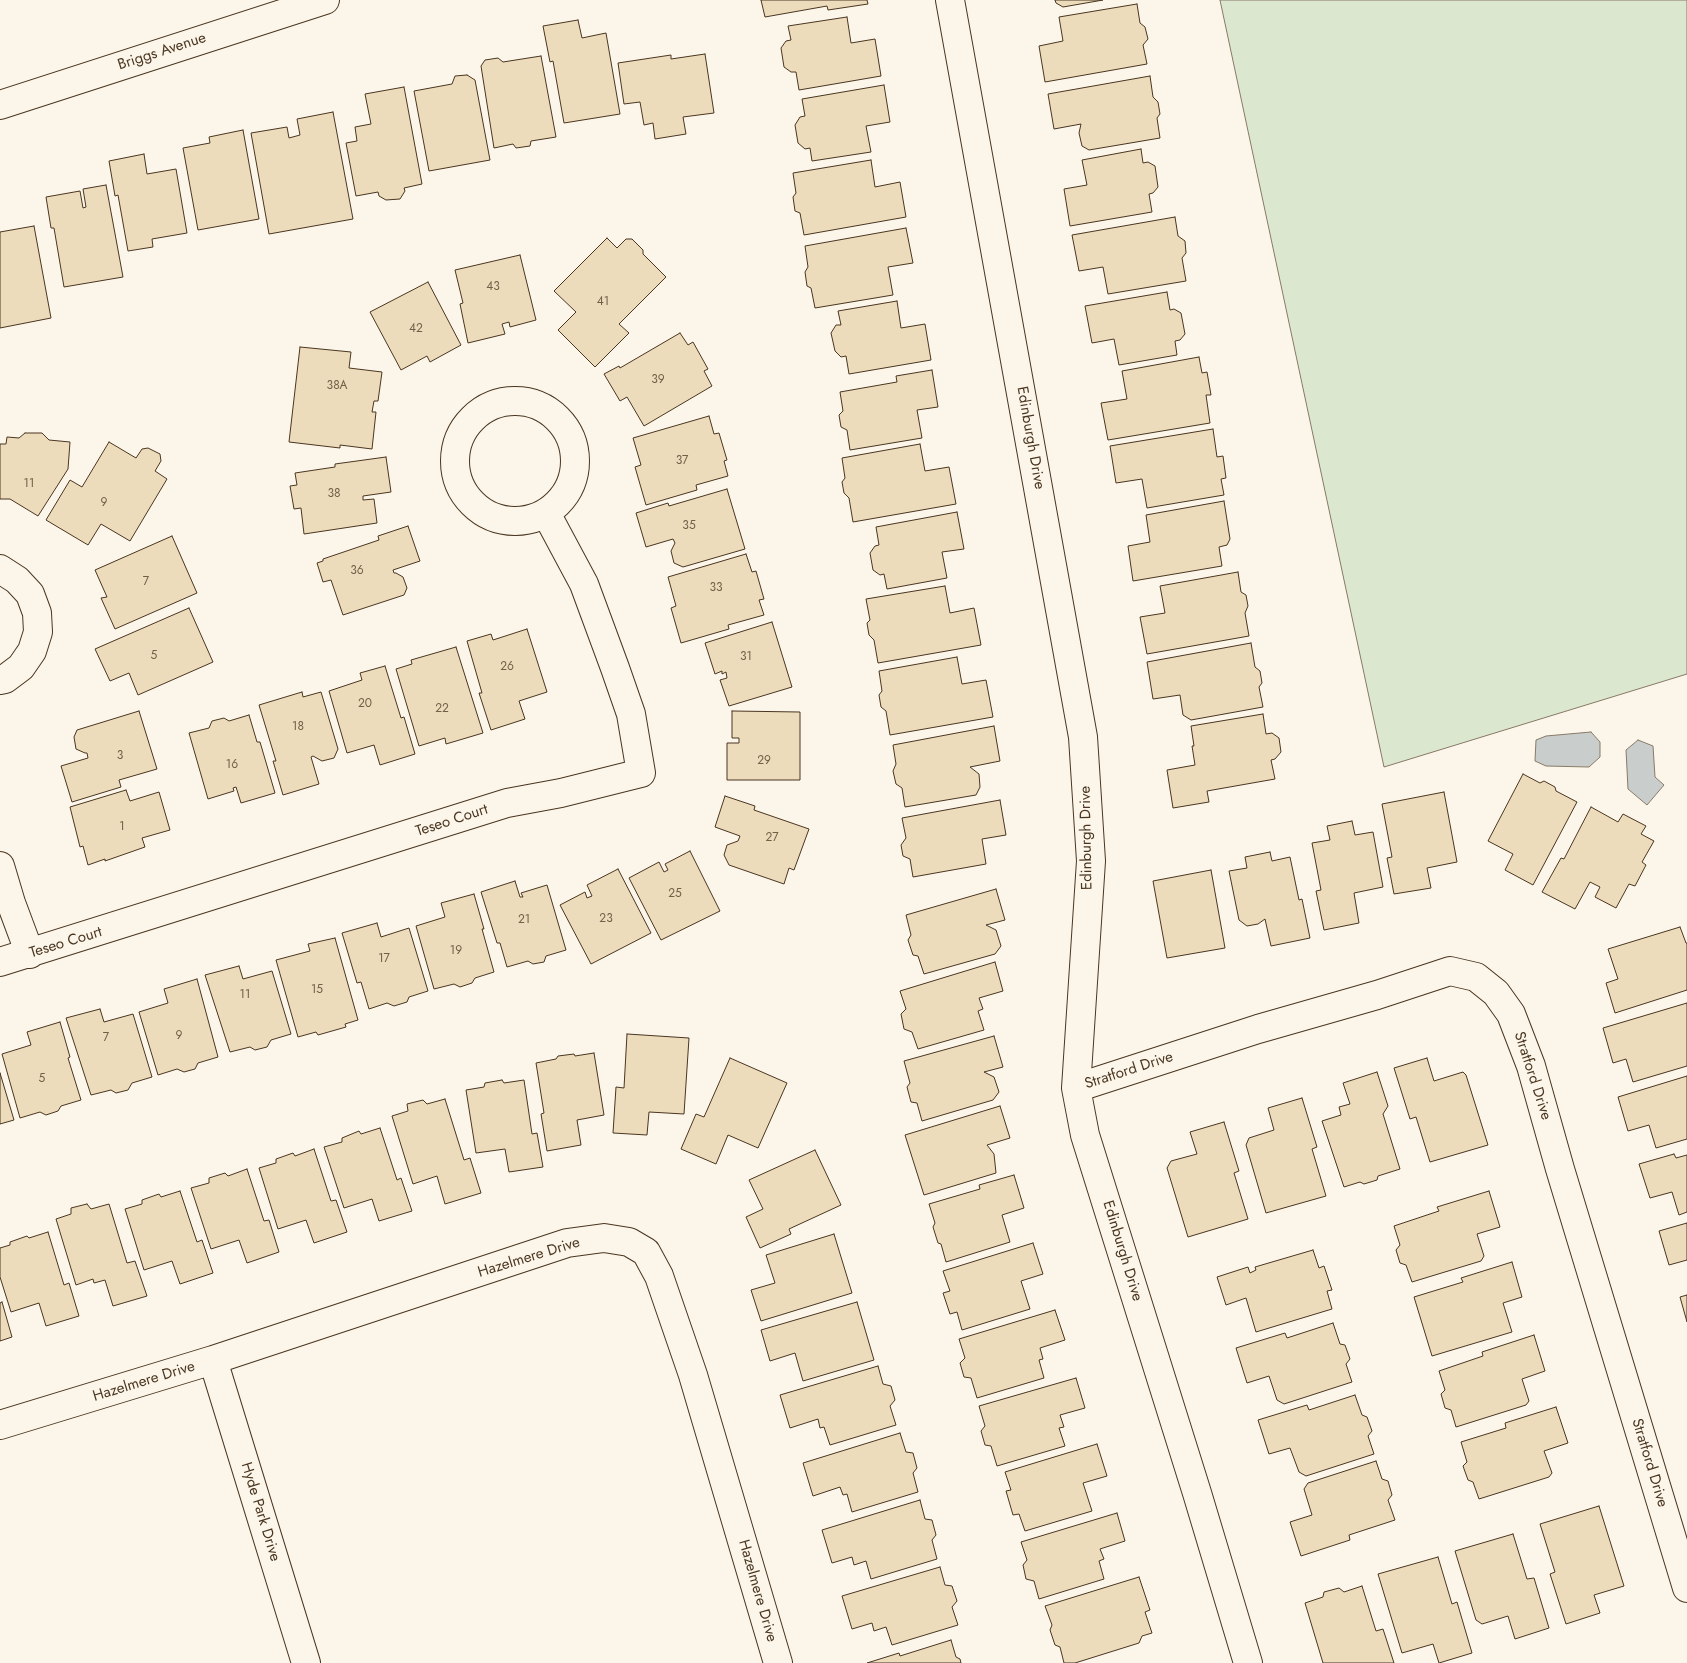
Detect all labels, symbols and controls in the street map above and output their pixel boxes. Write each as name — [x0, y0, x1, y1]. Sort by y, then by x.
street label: Briggs Avenue — [116, 29, 208, 75]
house number: 43 — [486, 280, 500, 294]
house number: 41 — [597, 295, 609, 309]
house number: 42 — [409, 322, 423, 336]
house number: 39 — [651, 373, 665, 387]
house number: 38A — [327, 379, 347, 393]
street label: Edinburgh Drive — [1012, 385, 1048, 491]
house number: 37 — [676, 454, 688, 468]
house number: 11 — [24, 477, 34, 491]
house number: 38 — [327, 487, 341, 501]
house number: 9 — [101, 496, 107, 510]
house number: 35 — [682, 519, 696, 533]
house number: 36 — [350, 564, 364, 578]
house number: 7 — [143, 575, 149, 589]
house number: 33 — [709, 581, 723, 595]
house number: 5 — [151, 649, 157, 663]
house number: 31 — [740, 650, 752, 664]
house number: 26 — [500, 660, 514, 674]
house number: 20 — [358, 697, 372, 711]
house number: 22 — [435, 702, 449, 716]
house number: 18 — [292, 720, 304, 734]
house number: 3 — [117, 749, 123, 763]
house number: 29 — [757, 754, 771, 768]
house number: 16 — [226, 758, 238, 772]
street label: Edinburgh Drive — [1077, 786, 1097, 890]
street label: Teseo Court — [414, 801, 490, 841]
house number: 1 — [119, 820, 125, 834]
house number: 27 — [765, 831, 779, 845]
house number: 25 — [668, 887, 682, 901]
house number: 23 — [599, 912, 613, 926]
house number: 21 — [518, 913, 530, 927]
street label: Teseo Court — [28, 923, 104, 963]
house number: 19 — [450, 944, 462, 958]
house number: 17 — [378, 952, 390, 966]
house number: 15 — [311, 983, 323, 997]
house number: 11 — [240, 988, 250, 1002]
house number: 9 — [176, 1029, 182, 1043]
street label: Stratford Drive — [1509, 1030, 1555, 1122]
house number: 7 — [103, 1031, 109, 1045]
street label: Stratford Drive — [1083, 1048, 1175, 1094]
house number: 5 — [39, 1072, 45, 1086]
street label: Edinburgh Drive — [1098, 1199, 1146, 1303]
street label: Hazelmere Drive — [476, 1234, 582, 1282]
street label: Hazelmere Drive — [91, 1358, 197, 1406]
street label: Stratford Drive — [1627, 1416, 1671, 1510]
street label: Hyde Park Drive — [236, 1460, 284, 1564]
street label: Hazelmere Drive — [734, 1538, 780, 1644]

